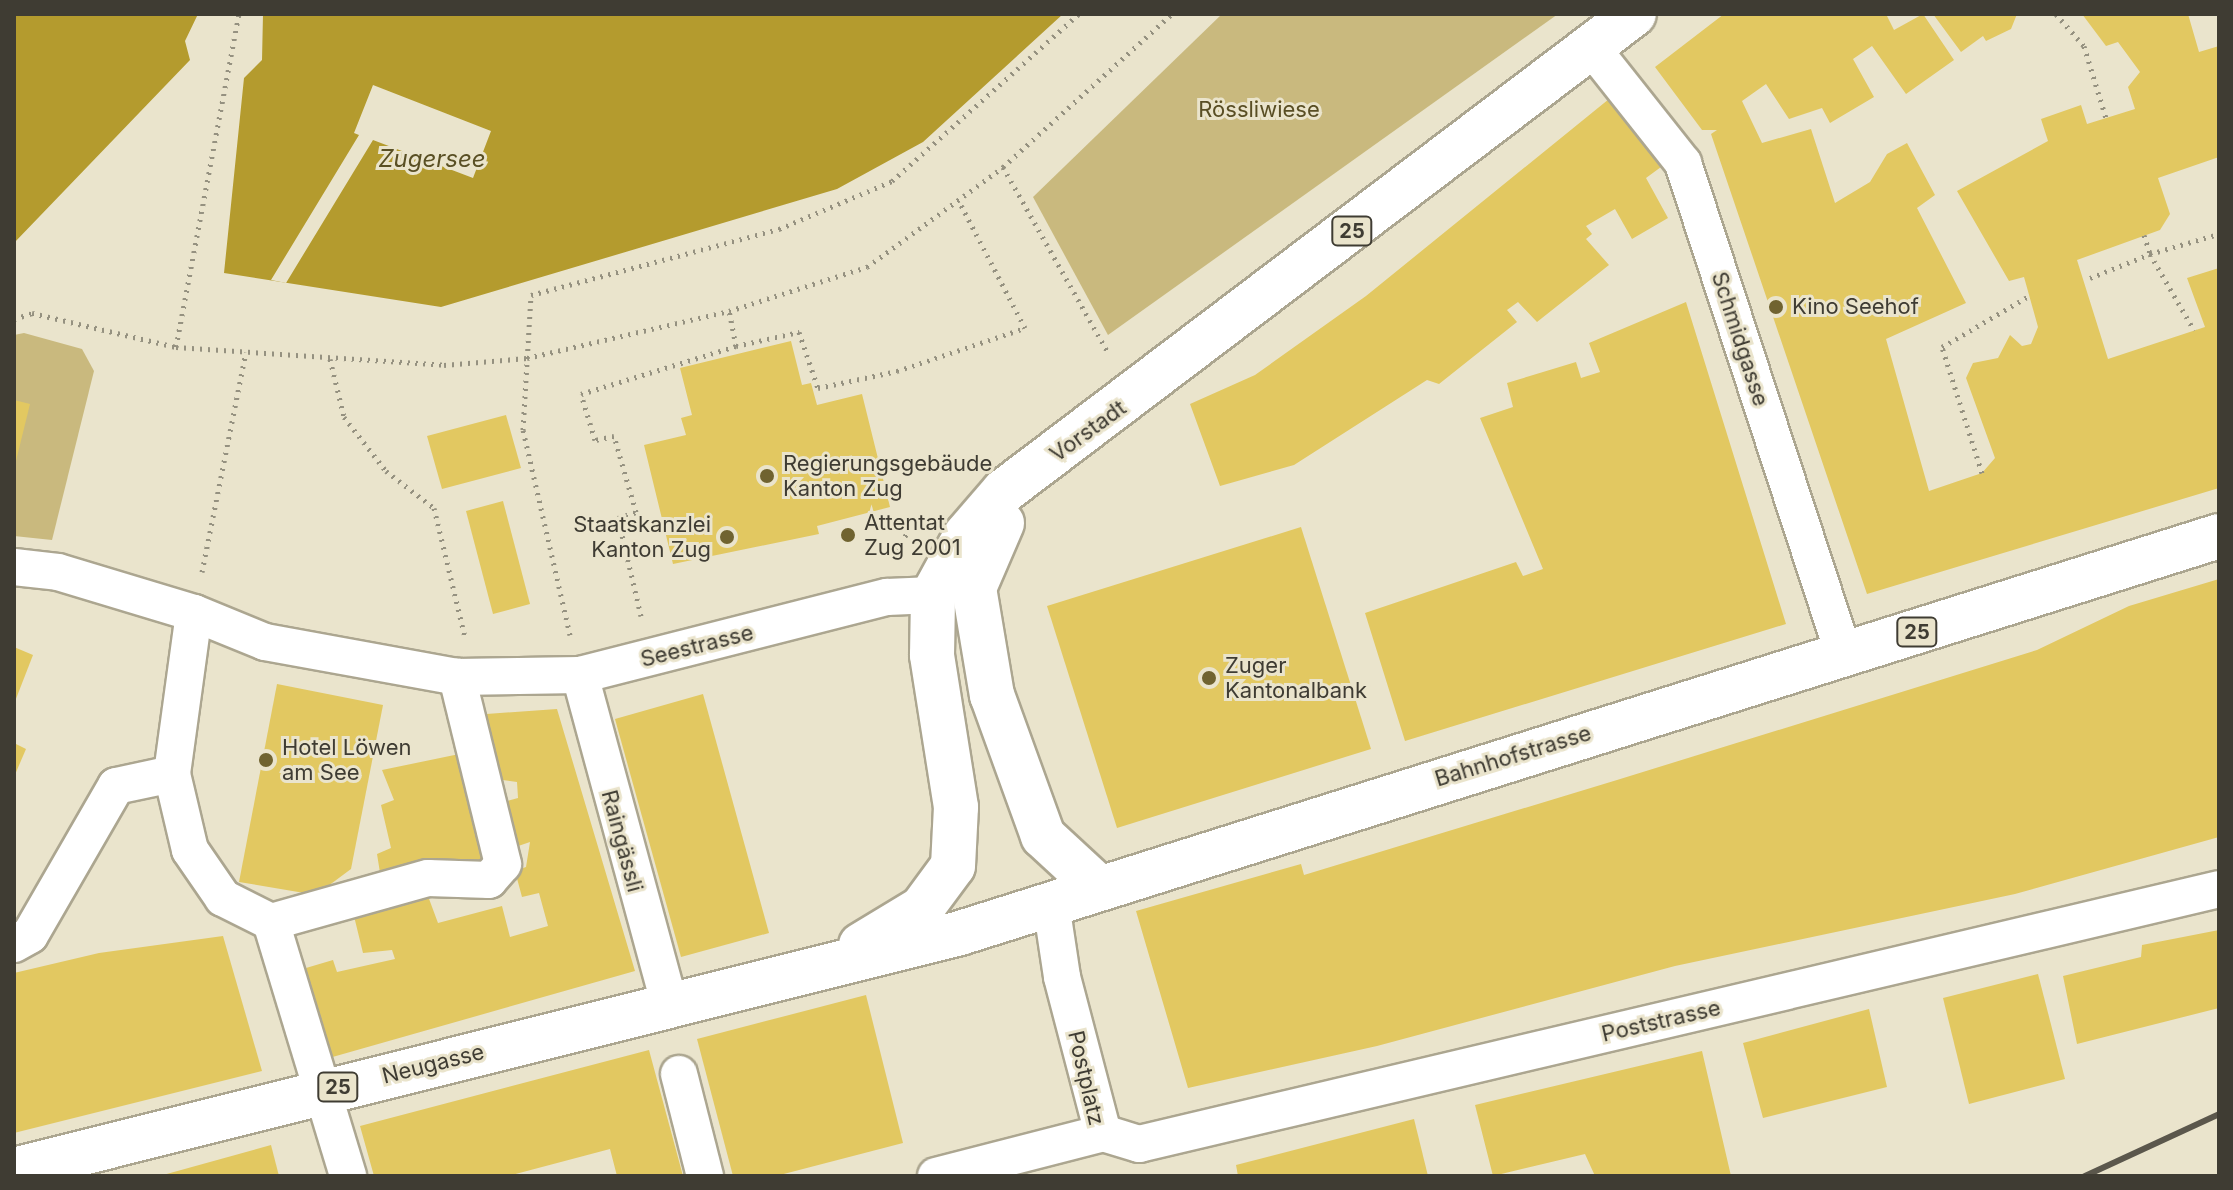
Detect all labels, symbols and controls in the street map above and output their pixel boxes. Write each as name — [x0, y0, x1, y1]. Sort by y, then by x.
park label: Rössliwiese — [1198, 97, 1320, 123]
water label: Zugersee — [378, 145, 486, 173]
road number: 25 — [1330, 215, 1374, 247]
street label: Schmidgasse — [1706, 269, 1774, 409]
place label: Kino Seehof — [1792, 294, 1919, 320]
marker: Kino Seehof — [1767, 298, 1785, 316]
street label: Vorstadt — [1045, 395, 1131, 467]
place label: Regierungsgebäude Kanton Zug — [783, 450, 992, 502]
marker: Regierungsgebäude Kanton Zug — [758, 467, 776, 485]
place label: Attentat Zug 2001 — [864, 509, 961, 560]
place label: Staatskanzlei Kanton Zug — [573, 511, 711, 562]
marker: Attentat Zug 2001 — [839, 526, 857, 544]
marker: Staatskanzlei Kanton Zug — [718, 528, 736, 546]
road number: 25 — [1895, 616, 1939, 648]
street label: Seestrasse — [638, 619, 756, 673]
place label: Zuger Kantonalbank — [1225, 652, 1367, 704]
marker: Zuger Kantonalbank — [1200, 669, 1218, 687]
street label: Bahnhofstrasse — [1432, 720, 1594, 792]
place label: Hotel Löwen am See — [282, 734, 412, 786]
marker: Hotel Löwen am See — [257, 751, 275, 769]
street label: Raingässli — [596, 787, 648, 895]
street label: Poststrasse — [1599, 995, 1723, 1047]
street label: Postplatz — [1062, 1028, 1110, 1128]
street label: Neugasse — [379, 1039, 487, 1089]
road number: 25 — [316, 1071, 360, 1103]

